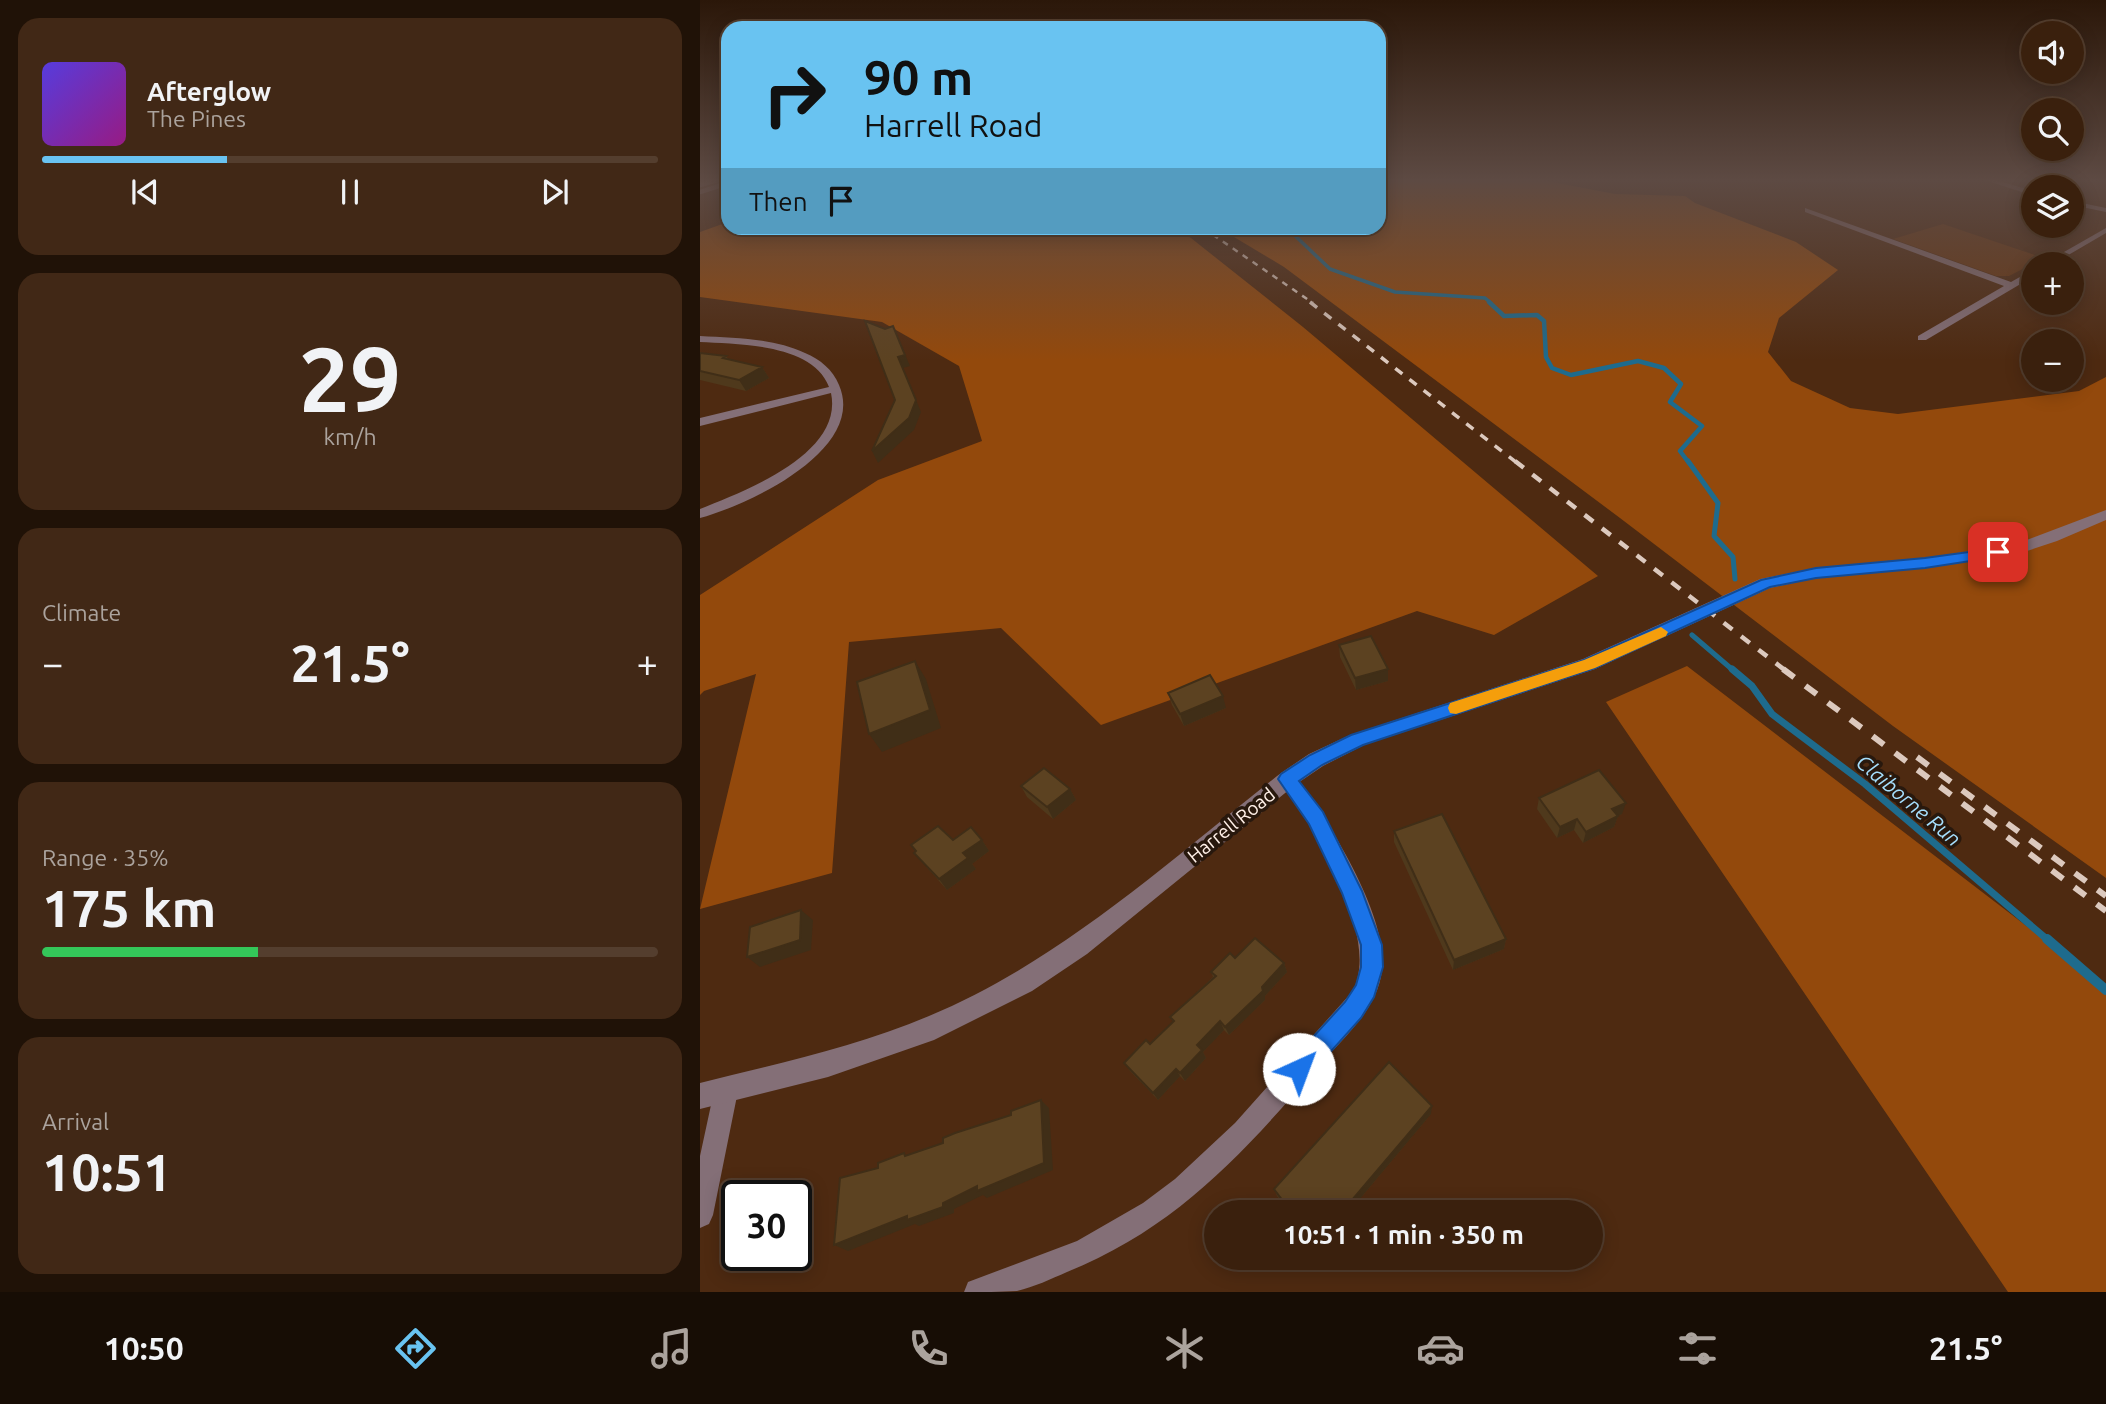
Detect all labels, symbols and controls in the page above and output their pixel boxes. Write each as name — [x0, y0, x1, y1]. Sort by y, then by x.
map controls — [2021, 21, 2084, 392]
button: sound — [2021, 21, 2084, 84]
icon: right — [749, 49, 840, 140]
text: 90 m — [864, 49, 973, 104]
text: Afterglow — [147, 77, 271, 106]
button: search — [2021, 98, 2084, 161]
text: The Pines — [147, 106, 246, 131]
text: Harrell Road — [864, 107, 1043, 143]
icon: previous — [126, 173, 164, 211]
icon: pause — [331, 173, 369, 211]
icon: next — [536, 173, 574, 211]
button: layers — [2021, 175, 2084, 238]
icon: arrive — [822, 182, 860, 220]
text: Then — [749, 187, 808, 216]
button: + — [2021, 252, 2084, 315]
text: 29 — [299, 327, 401, 429]
button: − — [2021, 329, 2084, 392]
text: km/h — [323, 424, 377, 449]
pin — [1968, 522, 2028, 582]
icon: arrive — [1979, 533, 2017, 571]
text: Climate — [42, 600, 121, 625]
text: 21.5° — [290, 634, 410, 692]
text: − — [42, 642, 63, 684]
text: + — [637, 642, 658, 684]
water label: Claiborne Run — [1852, 749, 1966, 851]
street label: Harrell Road — [1183, 783, 1279, 867]
text: Range · 35% — [42, 845, 169, 870]
text: 175 km — [42, 879, 216, 937]
position arrow — [1262, 1032, 1336, 1106]
text: Arrival — [42, 1109, 109, 1134]
text: 10:51 — [42, 1143, 172, 1201]
speed limit sign: 30 — [721, 1180, 812, 1271]
text: 10:51 · 1 min · 350 m — [1283, 1220, 1524, 1249]
icon: directions — [391, 1324, 440, 1373]
icon: music — [647, 1324, 696, 1373]
icon: phone — [904, 1324, 953, 1373]
icon: climate — [1160, 1324, 1209, 1373]
icon: car — [1416, 1324, 1465, 1373]
icon: filters — [1673, 1324, 1722, 1373]
text: 10:50 — [104, 1330, 184, 1366]
text: 21.5° — [1929, 1330, 2002, 1366]

